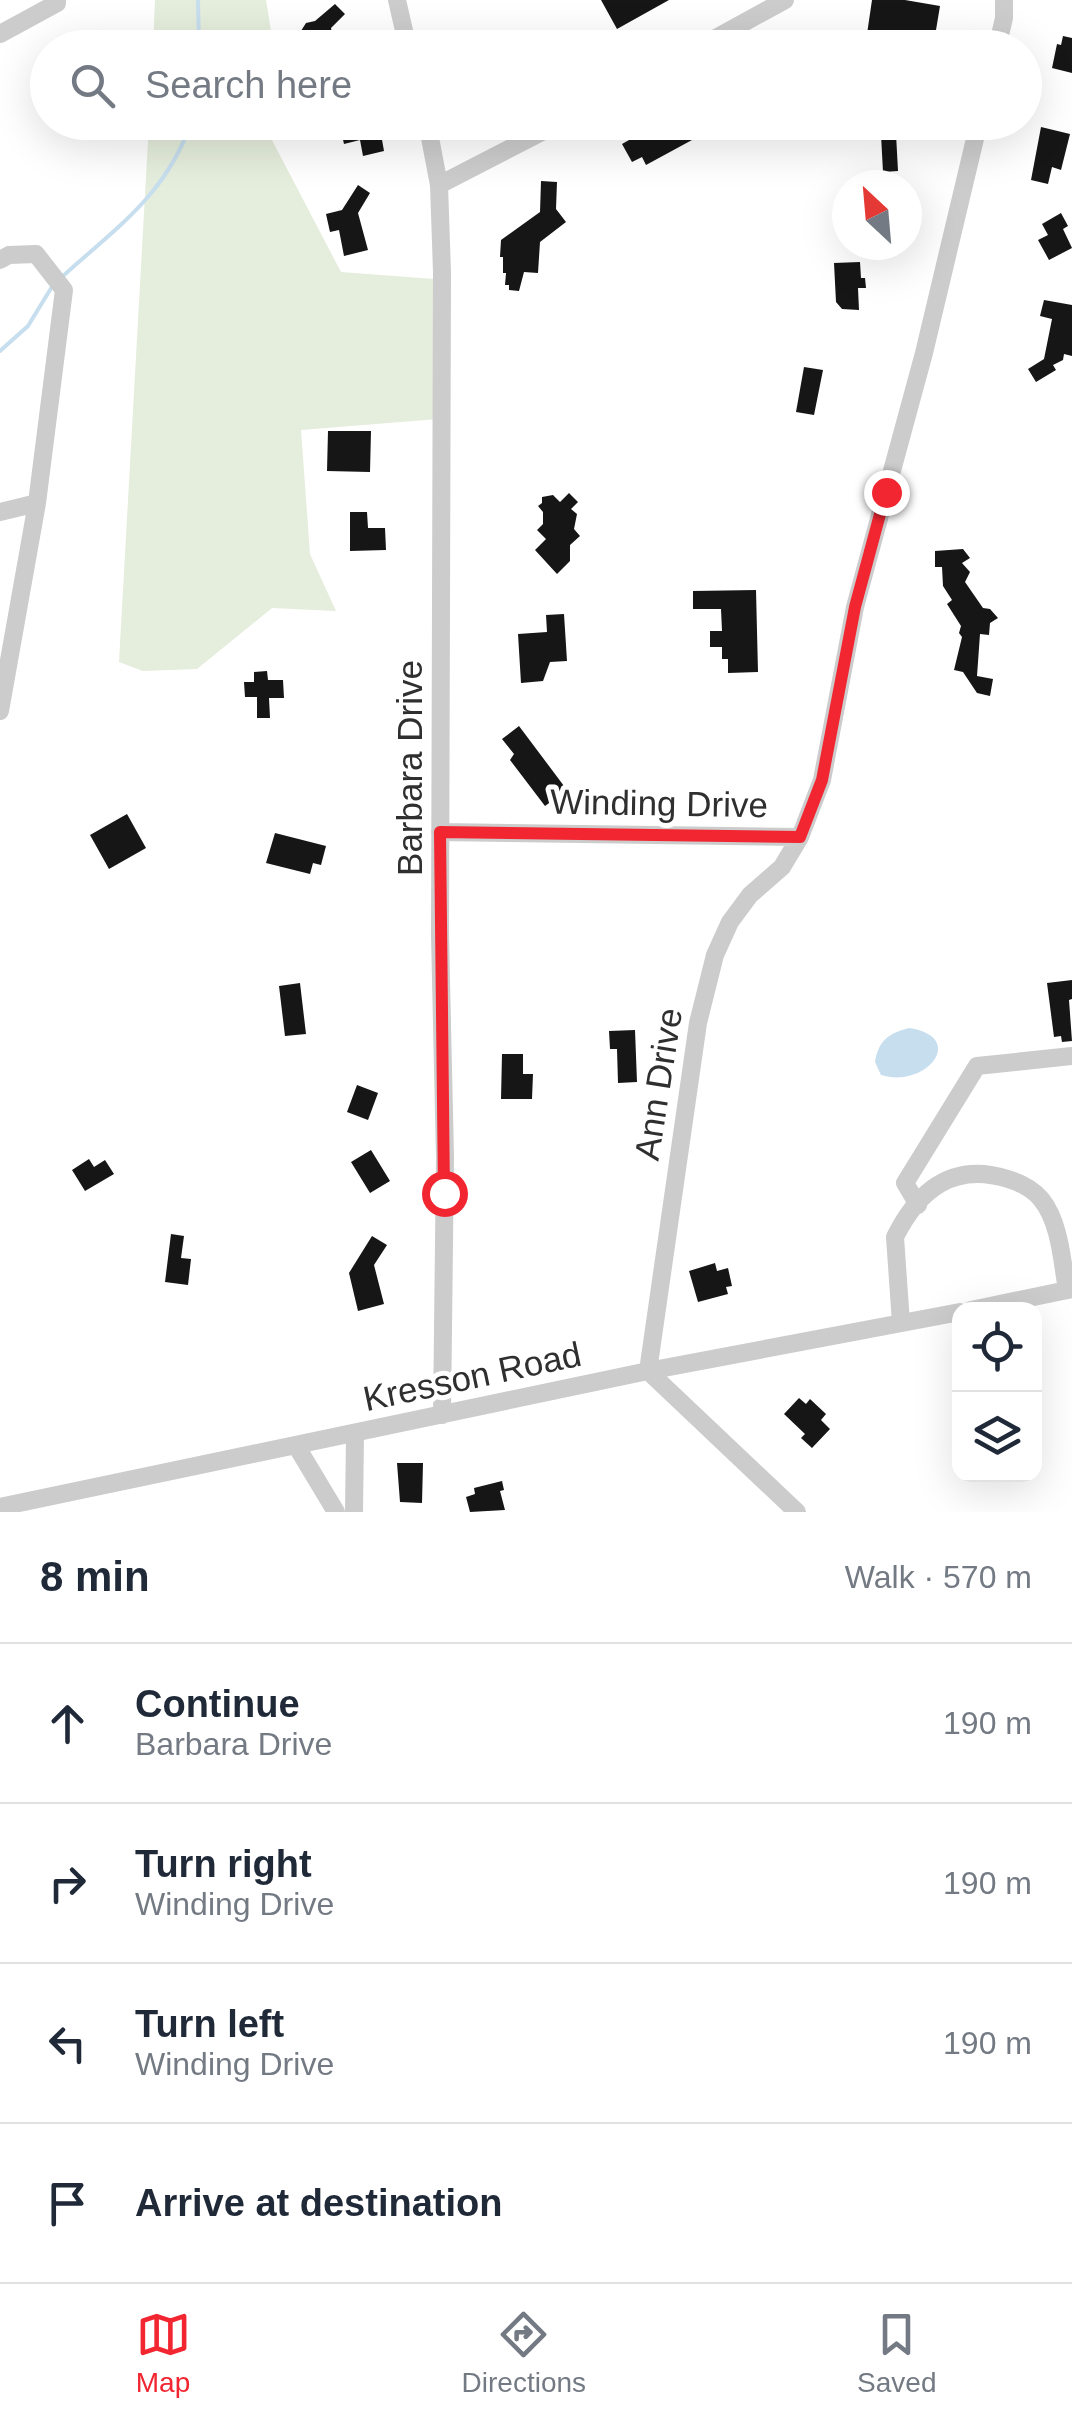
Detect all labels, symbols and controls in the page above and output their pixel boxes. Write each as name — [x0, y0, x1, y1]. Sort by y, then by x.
search box — [30, 30, 1042, 140]
icon: search — [65, 58, 120, 113]
text: Search here — [145, 64, 352, 106]
north arrow — [832, 170, 922, 260]
route end — [864, 470, 910, 516]
street label: Barbara Drive — [390, 660, 429, 876]
street label: Winding Drive — [550, 782, 768, 824]
street label: Ann Drive — [627, 1005, 689, 1163]
route start — [422, 1171, 468, 1217]
map controls — [952, 1302, 1042, 1482]
button: locate — [952, 1302, 1042, 1392]
street label: Kresson Road — [359, 1334, 585, 1418]
button: layers — [952, 1392, 1042, 1482]
text: 8 min — [40, 1553, 150, 1600]
text: Walk · 570 m — [845, 1559, 1032, 1595]
text: Continue — [135, 1683, 300, 1725]
icon: ahead — [40, 1696, 95, 1751]
text: 190 m — [943, 1705, 1032, 1741]
text: Barbara Drive — [135, 1726, 332, 1762]
text: Turn right — [135, 1843, 312, 1885]
icon: right — [40, 1856, 95, 1911]
text: 190 m — [943, 1865, 1032, 1901]
text: Winding Drive — [135, 1886, 334, 1922]
text: Turn left — [135, 2003, 284, 2045]
icon: left — [40, 2016, 95, 2071]
text: 190 m — [943, 2025, 1032, 2061]
text: Winding Drive — [135, 2046, 334, 2082]
icon: arrive — [40, 2176, 95, 2231]
text: Arrive at destination — [135, 2182, 502, 2224]
tab: Map — [136, 2307, 191, 2399]
tab: Directions — [462, 2307, 586, 2399]
tab: Saved — [857, 2307, 936, 2399]

